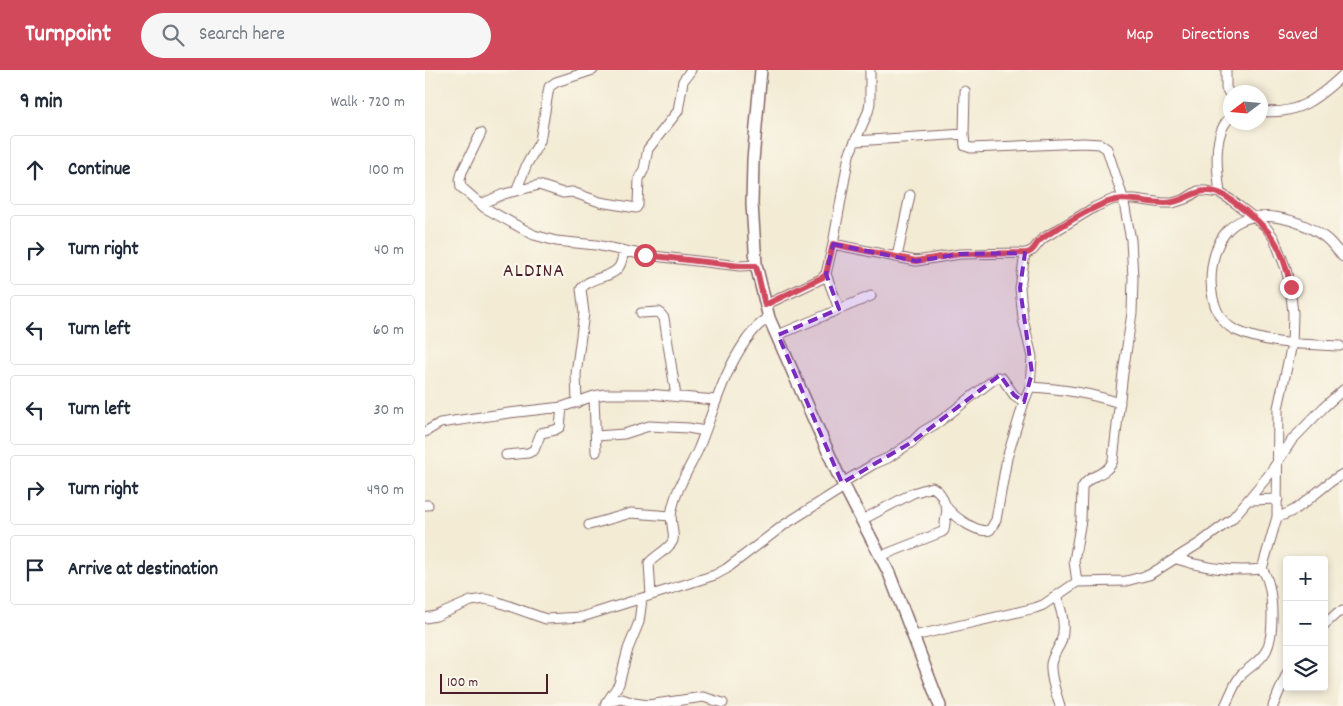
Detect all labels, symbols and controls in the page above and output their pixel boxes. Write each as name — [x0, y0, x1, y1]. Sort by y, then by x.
search box — [141, 13, 491, 58]
text: Turnpoint — [25, 18, 111, 52]
icon: search — [159, 21, 187, 49]
text: Search here — [199, 22, 285, 49]
text: Map — [1126, 23, 1153, 48]
text: Directions — [1181, 23, 1250, 48]
text: Saved — [1278, 23, 1318, 48]
north arrow — [1223, 85, 1268, 130]
text: 9 min — [20, 88, 62, 118]
text: Walk · 720 m — [330, 91, 405, 114]
icon: ahead — [21, 156, 49, 184]
text: Continue — [68, 157, 130, 184]
text: 100 m — [368, 159, 404, 182]
icon: right — [21, 236, 49, 264]
text: Turn right — [68, 237, 139, 264]
text: 40 m — [374, 239, 404, 262]
route start — [634, 244, 657, 267]
district label: ALDINA — [503, 258, 565, 286]
route end — [1280, 276, 1303, 299]
icon: left — [21, 316, 49, 344]
text: Turn left — [68, 317, 131, 344]
text: 60 m — [373, 319, 404, 342]
icon: left — [21, 396, 49, 424]
text: Turn left — [68, 397, 131, 424]
text: 30 m — [374, 399, 404, 422]
icon: right — [21, 476, 49, 504]
text: Turn right — [68, 477, 139, 504]
text: 490 m — [367, 479, 404, 502]
icon: arrive — [21, 556, 49, 584]
map controls — [1283, 556, 1328, 691]
button: + — [1283, 556, 1328, 601]
text: Arrive at destination — [68, 557, 218, 584]
button: − — [1283, 601, 1328, 646]
button: layers — [1283, 646, 1328, 691]
scale bar — [440, 671, 547, 694]
text: 100 m — [447, 673, 478, 693]

